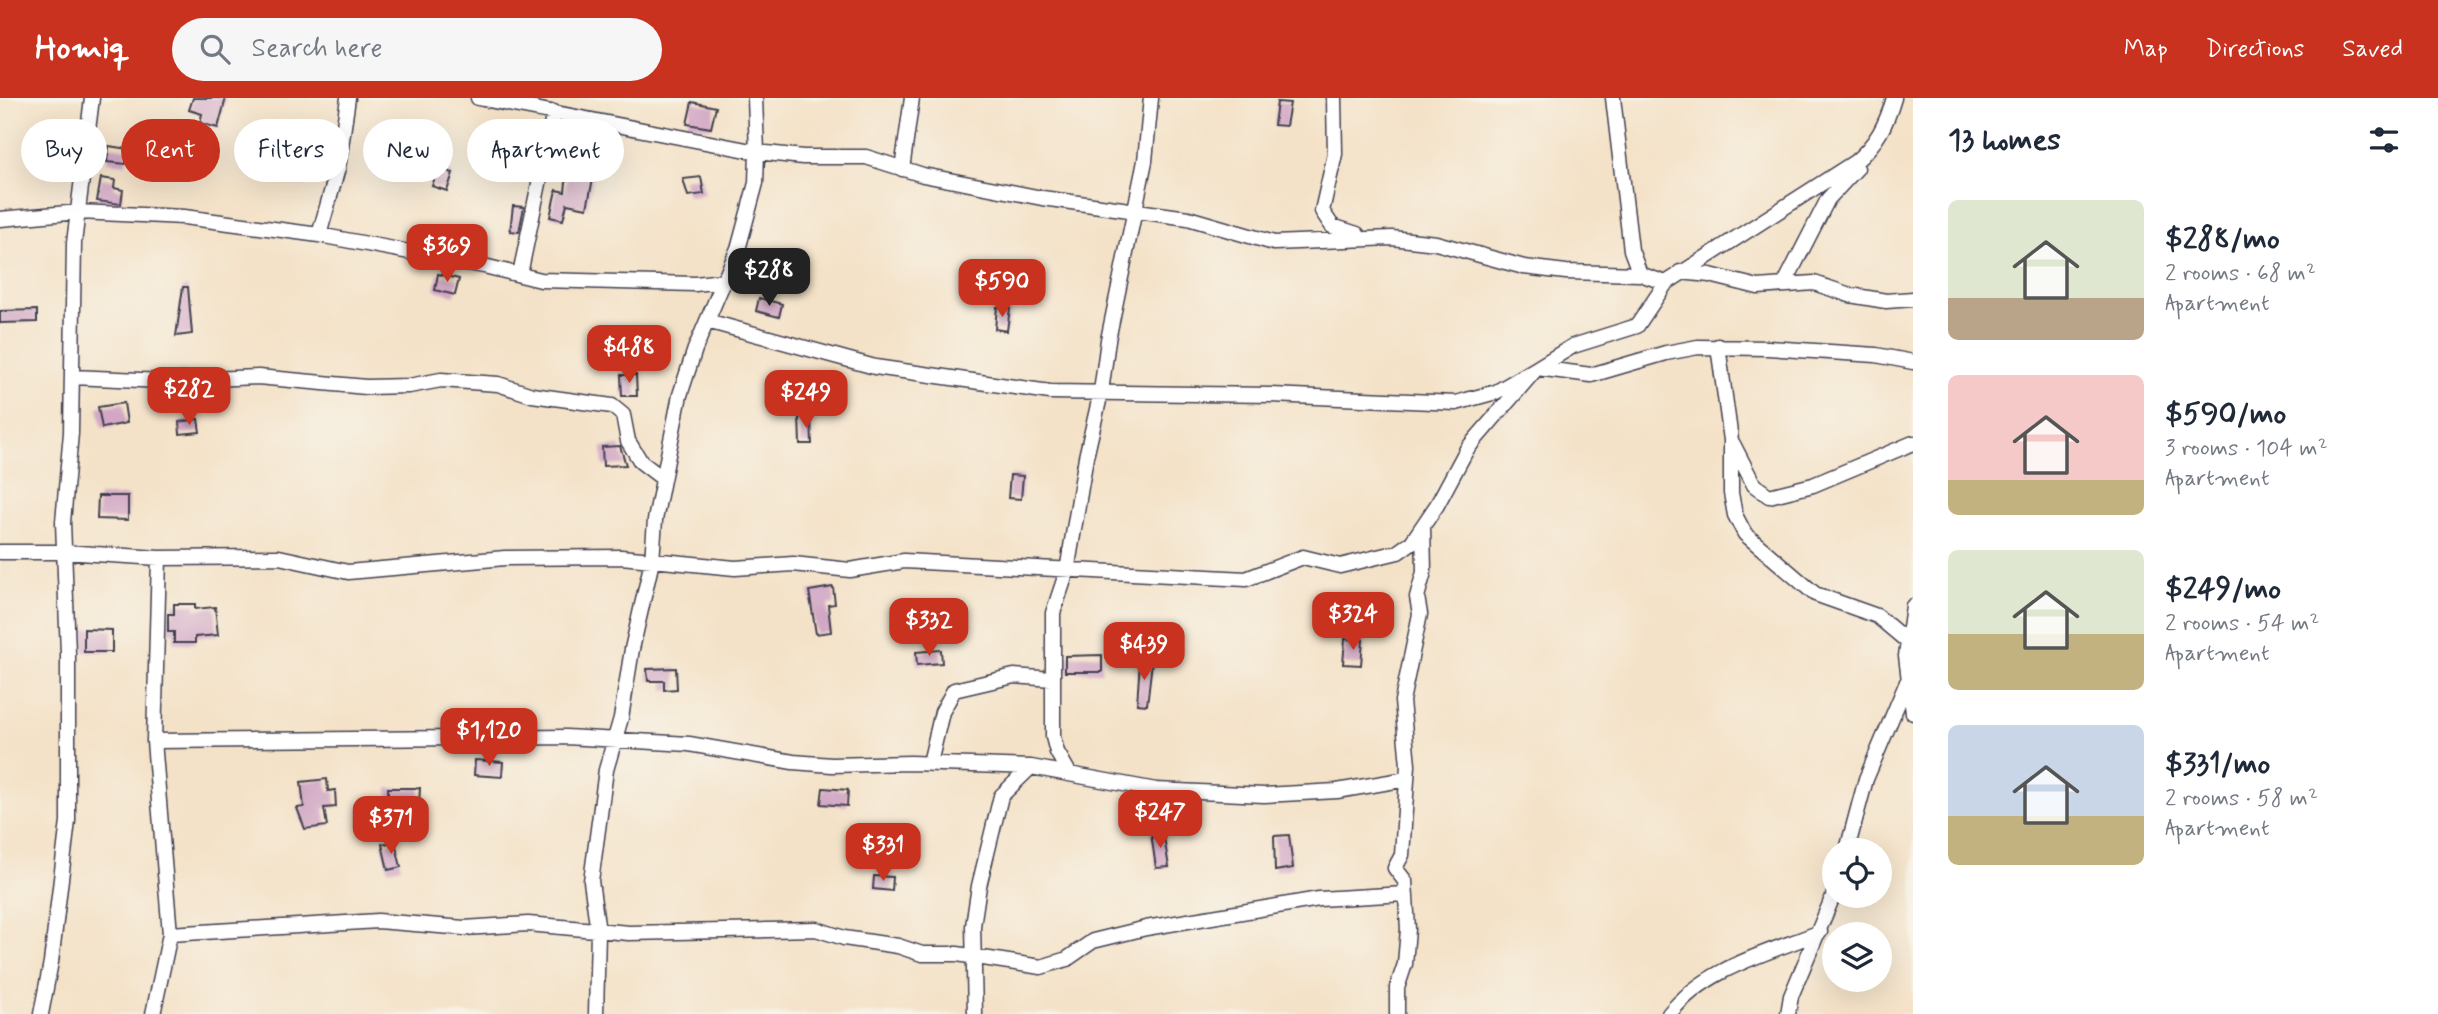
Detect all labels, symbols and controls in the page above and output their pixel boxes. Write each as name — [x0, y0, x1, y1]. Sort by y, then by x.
search box — [172, 18, 662, 81]
text: Homiq — [35, 27, 130, 71]
icon: search — [196, 30, 234, 68]
text: Search here — [252, 32, 382, 66]
text: Map — [2124, 34, 2168, 65]
text: Directions — [2206, 34, 2304, 65]
text: Saved — [2342, 34, 2403, 65]
chip: Buy — [21, 119, 107, 182]
chip: Rent — [121, 119, 220, 182]
chip: Filters — [234, 119, 349, 182]
chip: New — [363, 119, 453, 182]
chip: Apartment — [467, 119, 624, 182]
text: 13 homes — [1948, 121, 2061, 160]
icon: filters — [2365, 121, 2403, 159]
text: $288/mo — [2165, 220, 2280, 259]
pin: $369 — [406, 225, 488, 284]
icon: home — [2004, 228, 2088, 312]
text: $369 — [423, 232, 471, 262]
pin: $288 — [728, 248, 810, 308]
text: $288 — [744, 256, 794, 286]
text: 2 rooms · 68 m² — [2165, 259, 2316, 289]
pin: $590 — [961, 260, 1043, 319]
text: $590 — [975, 267, 1029, 297]
text: Apartment — [2165, 289, 2270, 319]
pin: $488 — [588, 326, 670, 385]
text: $488 — [603, 333, 655, 363]
pin: $282 — [148, 368, 230, 427]
pin: $249 — [765, 370, 847, 430]
text: $282 — [163, 375, 215, 405]
text: $249 — [781, 378, 831, 408]
text: $590/mo — [2165, 395, 2286, 434]
icon: home — [2004, 403, 2088, 487]
text: 3 rooms · 104 m² — [2165, 434, 2328, 464]
text: Apartment — [2165, 464, 2270, 494]
text: $249/mo — [2165, 570, 2281, 609]
icon: home — [2004, 578, 2088, 662]
pin: $324 — [1312, 592, 1394, 652]
pin: $332 — [888, 598, 970, 658]
text: $324 — [1328, 600, 1378, 630]
text: $332 — [905, 606, 953, 636]
text: 2 rooms · 54 m² — [2165, 609, 2319, 639]
pin: $439 — [1103, 622, 1185, 682]
text: $439 — [1120, 630, 1168, 660]
text: Apartment — [2165, 639, 2270, 669]
pin: $1,120 — [432, 708, 546, 768]
text: $1,120 — [456, 716, 522, 746]
text: $331/mo — [2165, 745, 2270, 784]
icon: home — [2004, 753, 2088, 837]
text: 2 rooms · 58 m² — [2165, 784, 2318, 814]
pin: $247 — [1119, 790, 1201, 850]
pin: $371 — [350, 796, 432, 856]
text: $247 — [1134, 798, 1186, 828]
text: $371 — [369, 804, 413, 834]
text: Apartment — [2165, 814, 2270, 844]
pin: $331 — [842, 824, 924, 883]
text: $331 — [862, 831, 904, 861]
map controls — [1822, 838, 1892, 992]
button: locate — [1822, 838, 1892, 908]
button: layers — [1822, 922, 1892, 992]

